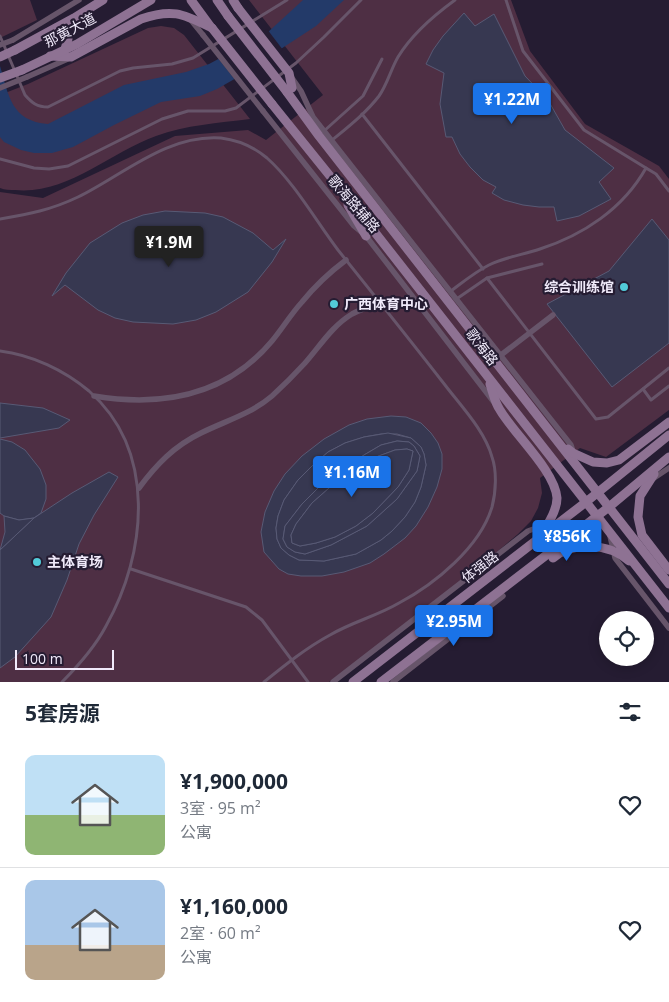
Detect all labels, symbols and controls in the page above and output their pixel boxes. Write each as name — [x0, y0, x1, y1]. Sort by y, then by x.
street label: 那黄大道 — [41, 8, 99, 51]
pin: ¥1.22M — [471, 82, 553, 125]
text: ¥1.22M — [484, 88, 540, 110]
street label: 歌海路辅路 — [324, 171, 385, 236]
pin: ¥1.9M — [134, 226, 204, 268]
text: ¥1.9M — [145, 231, 193, 253]
place label: 综合训练馆 — [544, 277, 614, 296]
marker: 综合训练馆 — [618, 281, 630, 293]
place label: 广西体育中心 — [344, 294, 428, 313]
marker: 广西体育中心 — [328, 298, 340, 310]
street label: 歌海路 — [462, 324, 503, 369]
pin: ¥1.16M — [311, 456, 393, 498]
text: ¥1.16M — [324, 461, 380, 483]
pin: ¥856K — [532, 520, 602, 562]
text: ¥856K — [543, 525, 591, 547]
street label: 体强路 — [457, 546, 502, 587]
place label: 主体育场 — [47, 552, 103, 571]
marker: 主体育场 — [31, 556, 43, 568]
pin: ¥2.95M — [413, 604, 495, 647]
text: ¥2.95M — [426, 610, 482, 632]
map controls — [599, 611, 654, 666]
button: locate — [599, 611, 654, 666]
scale bar — [15, 647, 114, 670]
text: 100 m — [22, 649, 63, 668]
icon: filters — [616, 698, 644, 726]
text: 5套房源 — [25, 699, 100, 727]
text: ¥1,900,000 — [180, 767, 288, 795]
icon: home — [65, 775, 125, 835]
icon: heart — [616, 791, 644, 819]
text: 3室 · 95 m² — [180, 797, 261, 819]
text: 公寓 — [180, 821, 212, 843]
text: ¥1,160,000 — [180, 892, 288, 920]
icon: home — [65, 900, 125, 960]
icon: heart — [616, 916, 644, 944]
text: 2室 · 60 m² — [180, 922, 261, 944]
text: 公寓 — [180, 946, 212, 968]

